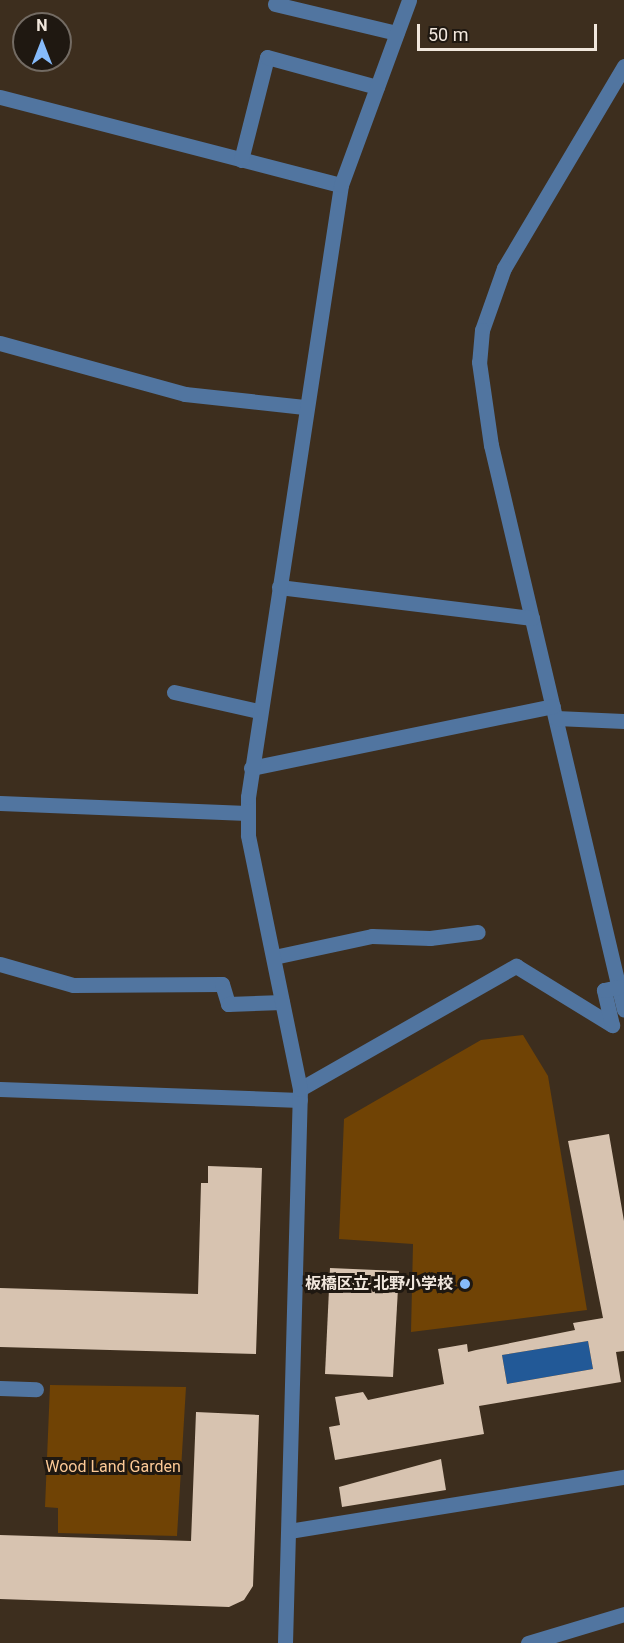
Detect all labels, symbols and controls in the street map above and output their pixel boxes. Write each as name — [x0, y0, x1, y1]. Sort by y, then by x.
north arrow — [12, 12, 72, 72]
scale bar — [420, 12, 600, 50]
text: N — [36, 16, 48, 35]
text: 50 m — [428, 24, 468, 45]
place label: 板橋区立 北野小学校 — [305, 1274, 453, 1294]
marker: 板橋区立 北野小学校 — [458, 1277, 472, 1291]
park label: Wood Land Garden — [45, 1457, 181, 1477]

